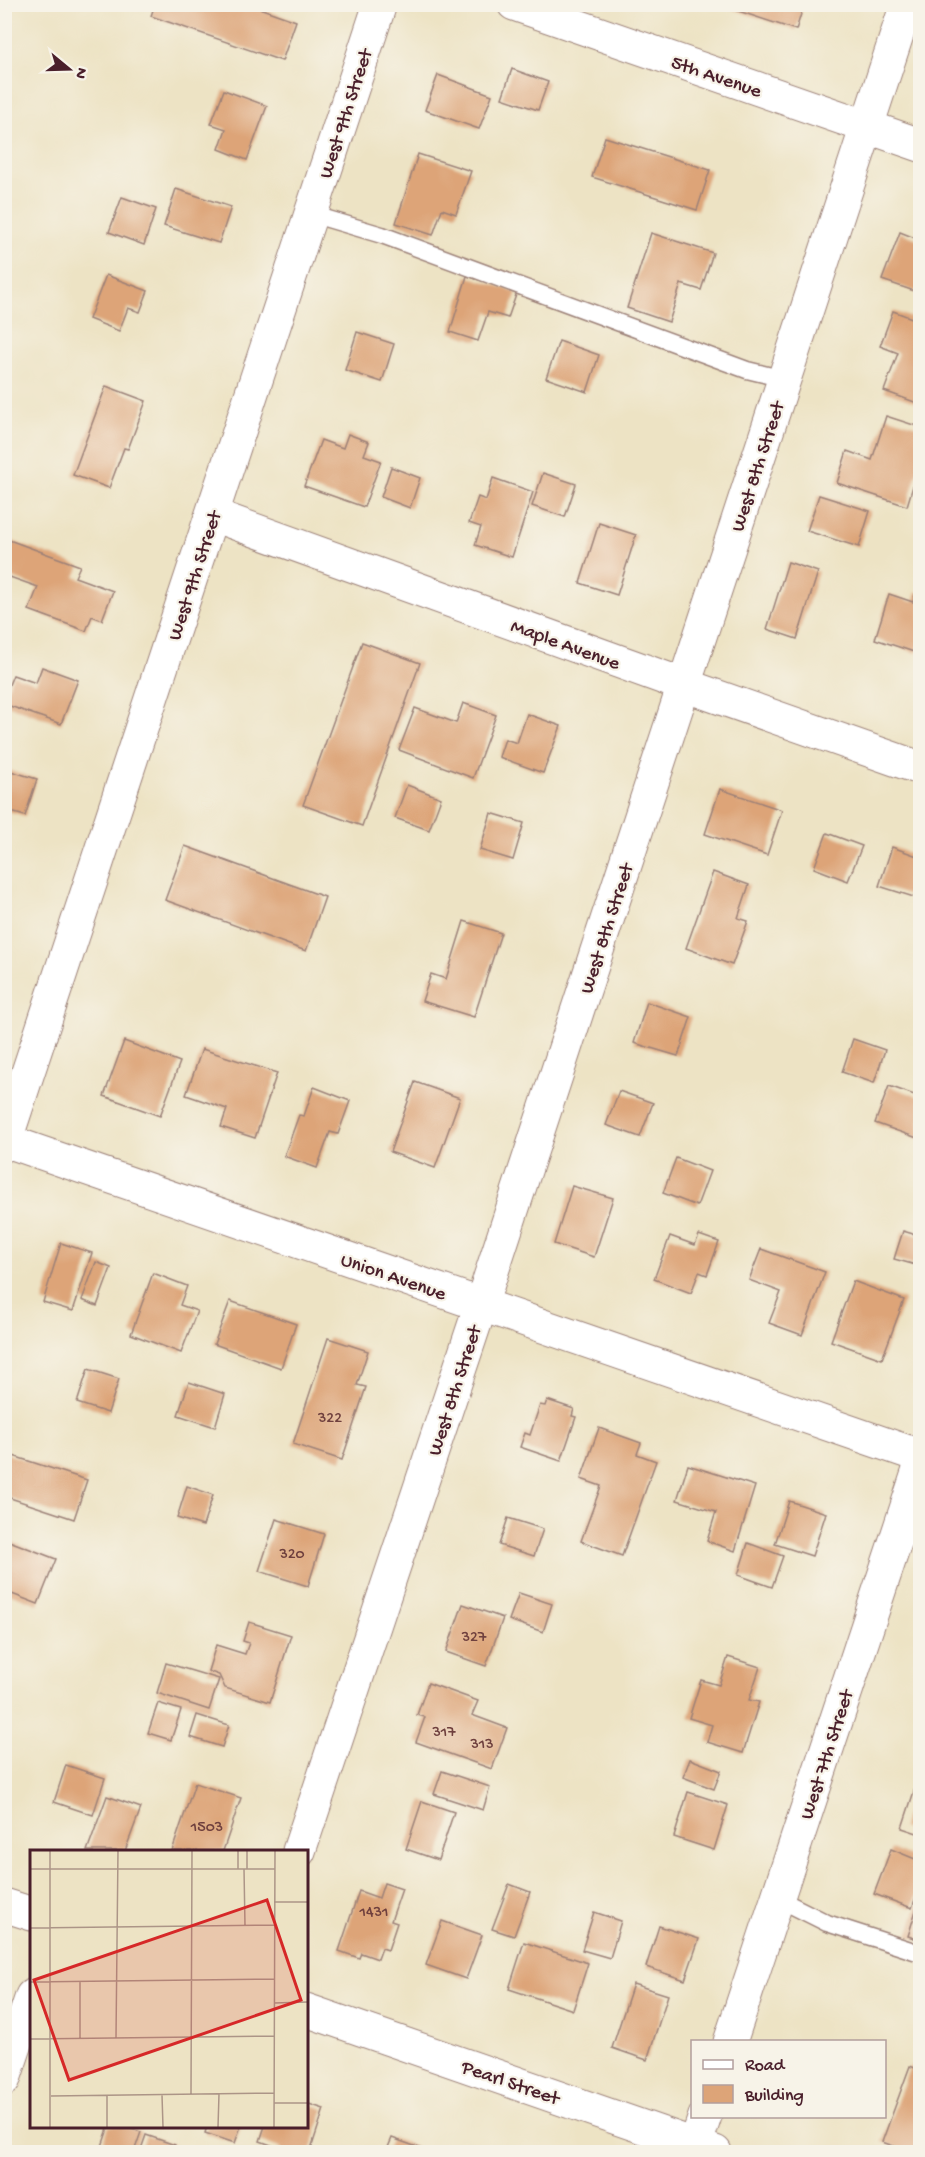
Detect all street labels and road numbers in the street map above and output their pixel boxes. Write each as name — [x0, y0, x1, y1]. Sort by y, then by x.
street label: West 9th Street — [316, 45, 380, 182]
street label: 5th Avenue — [668, 52, 765, 105]
street label: West 8th Street — [727, 397, 792, 535]
street label: West 9th Street — [165, 507, 229, 644]
street label: Maple Avenue — [507, 616, 623, 677]
street label: West 8th Street — [576, 859, 641, 997]
street label: Union Avenue — [337, 1250, 449, 1307]
street label: West 8th Street — [424, 1321, 489, 1459]
street label: West 7th Street — [797, 1686, 861, 1823]
street label: Pearl Street — [457, 2057, 564, 2112]

